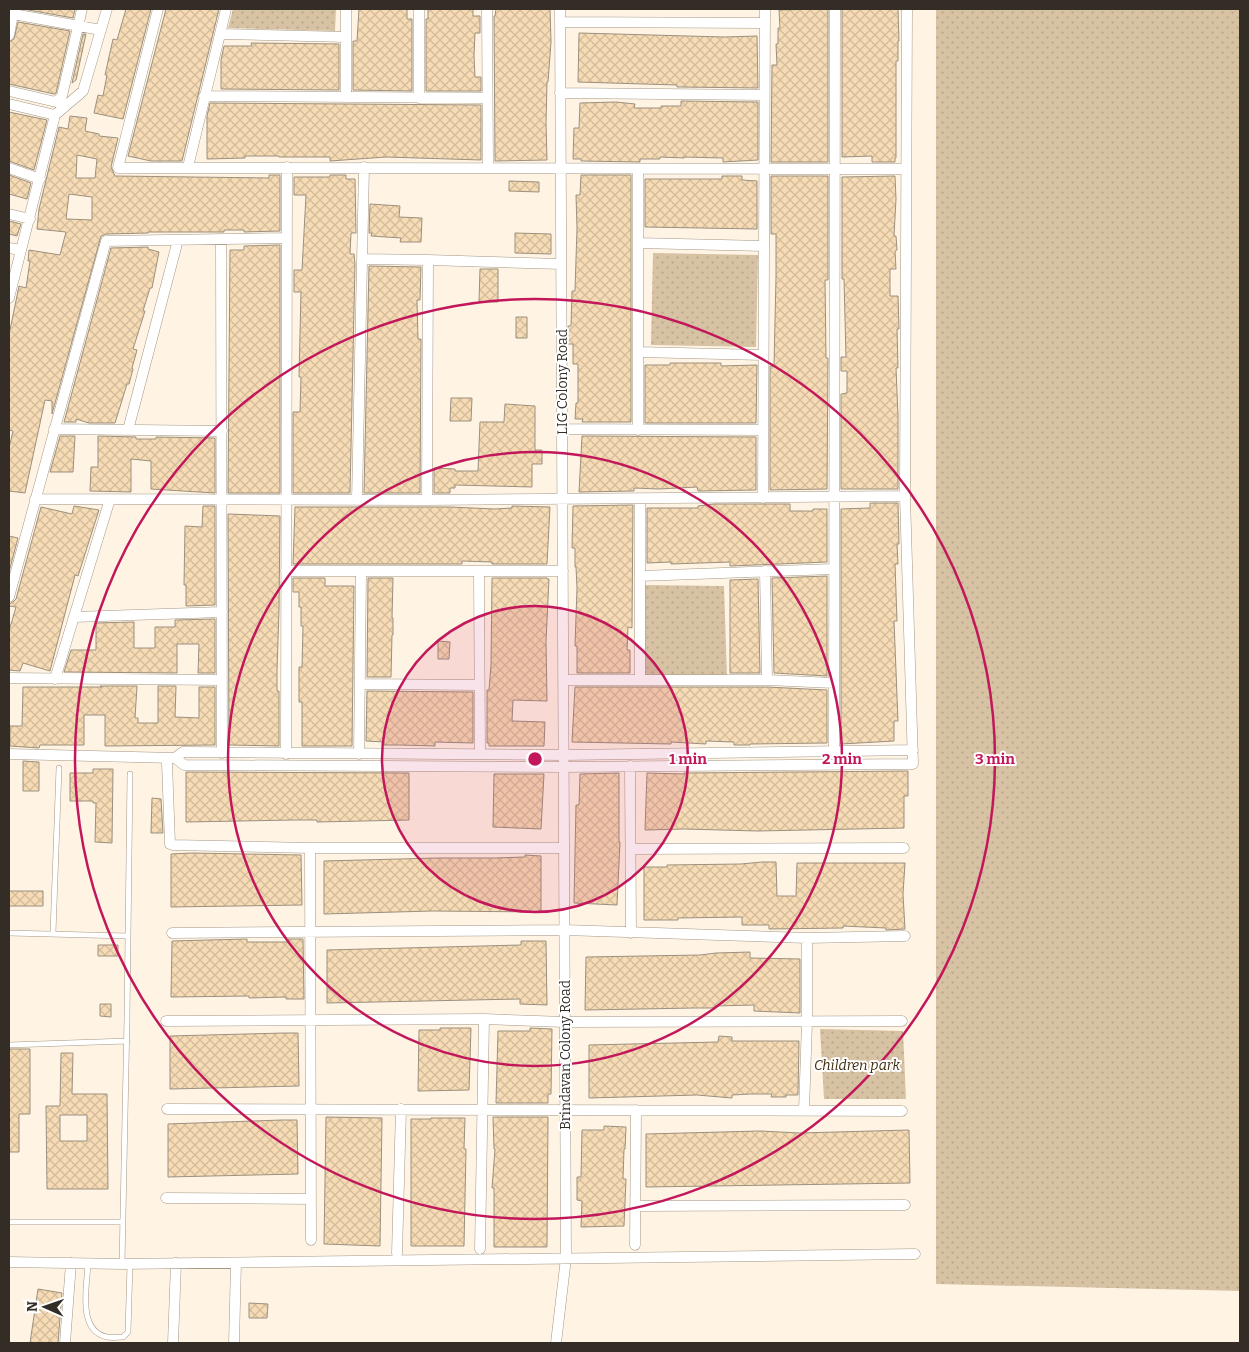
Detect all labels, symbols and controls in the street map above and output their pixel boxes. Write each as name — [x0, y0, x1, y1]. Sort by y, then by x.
street label: LIG Colony Road — [554, 329, 571, 435]
centre of rings — [526, 750, 544, 768]
text: 1 min — [669, 750, 707, 768]
text: 2 min — [822, 750, 862, 768]
text: 3 min — [975, 750, 1015, 768]
street label: Brindavan Colony Road — [557, 980, 574, 1130]
park label: Children park — [814, 1057, 900, 1074]
north arrow — [20, 1282, 70, 1332]
text: N — [24, 1301, 41, 1312]

